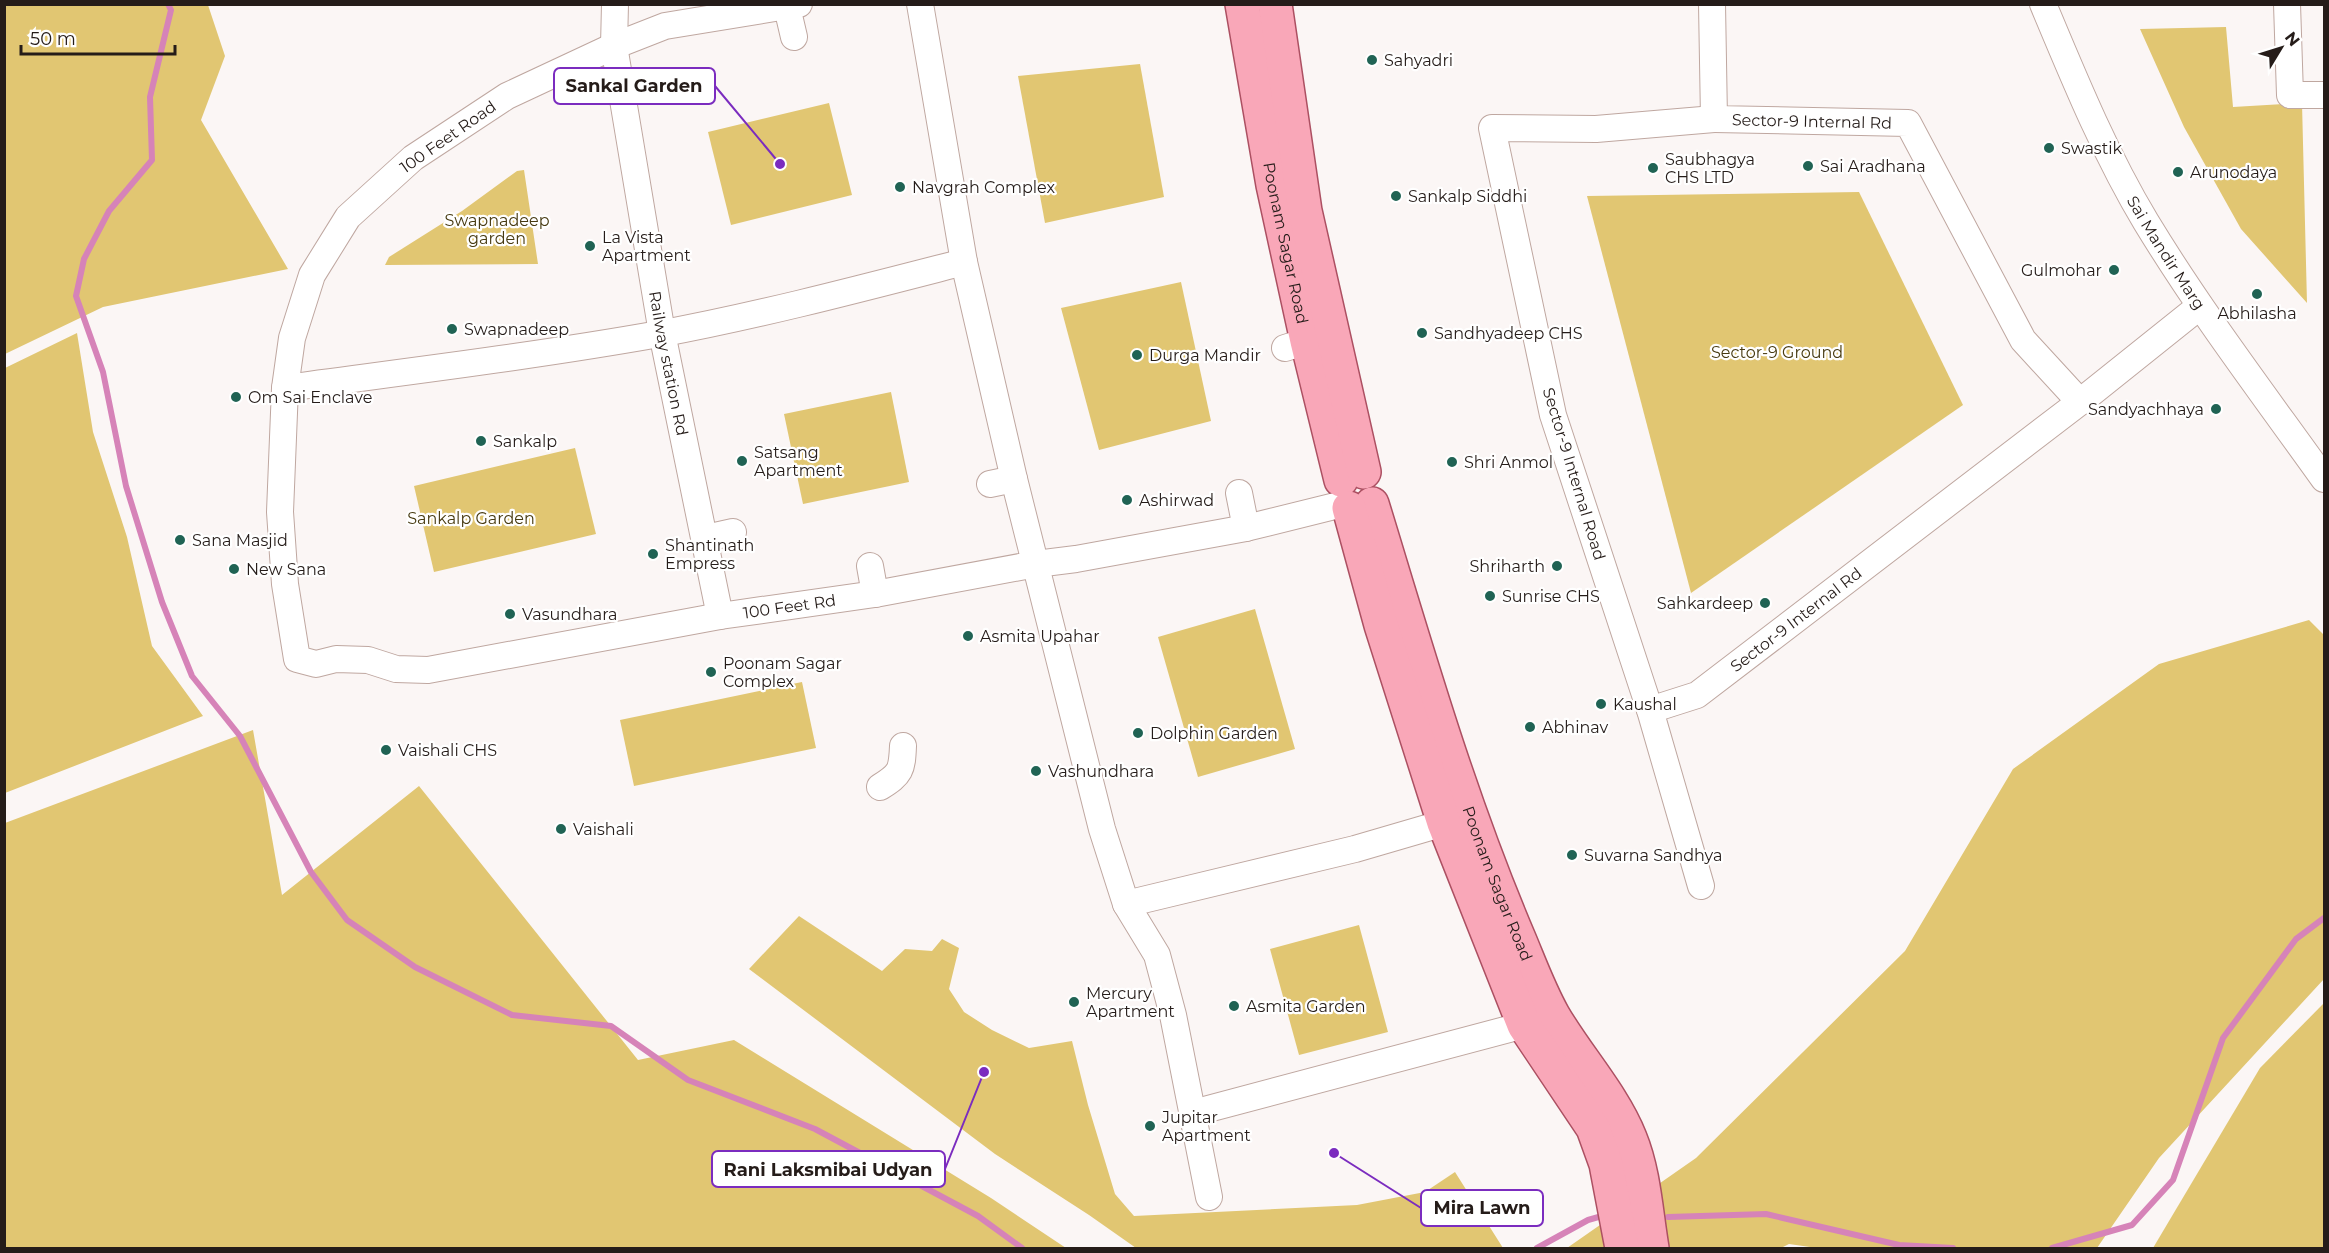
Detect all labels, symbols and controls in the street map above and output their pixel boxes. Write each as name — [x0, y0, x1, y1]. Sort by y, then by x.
scale bar — [21, 18, 176, 56]
north arrow — [2251, 18, 2311, 78]
text: 50 m — [30, 28, 76, 50]
text: N — [2281, 28, 2304, 50]
place label: Sahyadri — [1384, 51, 1453, 70]
marker: Sahyadri — [1365, 53, 1379, 67]
callout: Sankal Garden — [554, 68, 715, 104]
text: Sankal Garden — [565, 75, 703, 97]
street label: 100 Feet Road — [396, 97, 500, 177]
street label: Sector-9 Internal Rd — [1732, 110, 1892, 132]
place label: Swastik — [2061, 139, 2122, 158]
marker: Swastik — [2042, 141, 2056, 155]
place label: Saubhagya CHS LTD — [1665, 150, 1755, 187]
place label: Sai Aradhana — [1820, 157, 1926, 176]
marker: Sai Aradhana — [1801, 159, 1815, 173]
street label: Poonam Sagar Road — [1260, 161, 1313, 326]
marker: Saubhagya CHS LTD — [1646, 161, 1660, 175]
place label: Arunodaya — [2190, 163, 2277, 182]
marker: Arunodaya — [2171, 165, 2185, 179]
place label: Navgrah Complex — [912, 178, 1055, 197]
marker: Navgrah Complex — [893, 180, 907, 194]
place label: Sankalp Siddhi — [1408, 187, 1527, 206]
marker: Sankalp Siddhi — [1389, 189, 1403, 203]
street label: Sai Mandir Marg — [2123, 192, 2209, 313]
park label: Swapnadeep garden — [445, 211, 550, 248]
place label: La Vista Apartment — [602, 228, 691, 265]
marker: La Vista Apartment — [583, 239, 597, 253]
place label: Gulmohar — [2021, 261, 2102, 280]
marker: Gulmohar — [2107, 263, 2121, 277]
marker: Abhilasha — [2250, 287, 2264, 301]
street label: Railway station Rd — [646, 289, 692, 437]
place label: Abhilasha — [2217, 304, 2297, 323]
place label: Swapnadeep — [464, 320, 569, 339]
marker: Swapnadeep — [445, 322, 459, 336]
place label: Sandhyadeep CHS — [1434, 324, 1583, 343]
marker: Sandhyadeep CHS — [1415, 326, 1429, 340]
park label: Sector-9 Ground — [1711, 343, 1843, 362]
place label: Durga Mandir — [1149, 346, 1261, 365]
marker: Durga Mandir — [1130, 348, 1144, 362]
street label: Sector-9 Internal Road — [1539, 385, 1609, 563]
place label: Om Sai Enclave — [248, 388, 372, 407]
marker: Om Sai Enclave — [229, 390, 243, 404]
place label: Sandyachhaya — [2088, 400, 2204, 419]
marker: Sandyachhaya — [2209, 402, 2223, 416]
place label: Sankalp — [493, 432, 557, 451]
marker: Sankalp — [474, 434, 488, 448]
place label: Satsang Apartment — [754, 443, 843, 480]
place label: Shri Anmol — [1464, 453, 1553, 472]
marker: Satsang Apartment — [735, 454, 749, 468]
marker: Shri Anmol — [1445, 455, 1459, 469]
place label: Ashirwad — [1139, 491, 1214, 510]
marker: Ashirwad — [1120, 493, 1134, 507]
park label: Sankalp Garden — [407, 509, 535, 528]
place label: Sana Masjid — [192, 531, 288, 550]
marker: Sana Masjid — [173, 533, 187, 547]
place label: Shantinath Empress — [665, 536, 754, 573]
marker: Shantinath Empress — [646, 547, 660, 561]
place label: Shriharth — [1470, 557, 1545, 576]
marker: Shriharth — [1550, 559, 1564, 573]
place label: New Sana — [246, 560, 326, 579]
marker: New Sana — [227, 562, 241, 576]
street label: Sector-9 Internal Rd — [1726, 563, 1865, 676]
place label: Sunrise CHS — [1502, 587, 1600, 606]
marker: Sunrise CHS — [1483, 589, 1497, 603]
street label: 100 Feet Rd — [742, 590, 837, 622]
place label: Sahkardeep — [1657, 594, 1753, 613]
marker: Sahkardeep — [1758, 596, 1772, 610]
place label: Vasundhara — [522, 605, 617, 624]
marker: Vasundhara — [503, 607, 517, 621]
place label: Asmita Upahar — [980, 627, 1100, 646]
marker: Asmita Upahar — [961, 629, 975, 643]
place label: Poonam Sagar Complex — [723, 654, 842, 691]
marker: Poonam Sagar Complex — [704, 665, 718, 679]
place label: Kaushal — [1613, 695, 1677, 714]
marker: Kaushal — [1594, 697, 1608, 711]
place label: Abhinav — [1542, 718, 1609, 737]
marker: Abhinav — [1523, 720, 1537, 734]
place label: Dolphin Garden — [1150, 724, 1278, 743]
marker: Dolphin Garden — [1131, 726, 1145, 740]
place label: Vaishali CHS — [398, 741, 497, 760]
marker: Vaishali CHS — [379, 743, 393, 757]
place label: Vashundhara — [1048, 762, 1154, 781]
marker: Vashundhara — [1029, 764, 1043, 778]
street label: Poonam Sagar Road — [1459, 803, 1537, 964]
place label: Vaishali — [573, 820, 634, 839]
marker: Vaishali — [554, 822, 568, 836]
place label: Suvarna Sandhya — [1584, 846, 1722, 865]
marker: Suvarna Sandhya — [1565, 848, 1579, 862]
place label: Mercury Apartment — [1086, 984, 1175, 1021]
marker: Mercury Apartment — [1067, 995, 1081, 1009]
place label: Asmita Garden — [1246, 997, 1366, 1016]
marker: Asmita Garden — [1227, 999, 1241, 1013]
place label: Jupitar Apartment — [1161, 1108, 1251, 1145]
marker: Jupitar Apartment — [1143, 1119, 1157, 1133]
callout: Rani Laksmibai Udyan — [712, 1151, 945, 1187]
text: Rani Laksmibai Udyan — [724, 1159, 933, 1181]
callout: Mira Lawn — [1421, 1190, 1543, 1226]
text: Mira Lawn — [1433, 1197, 1531, 1219]

